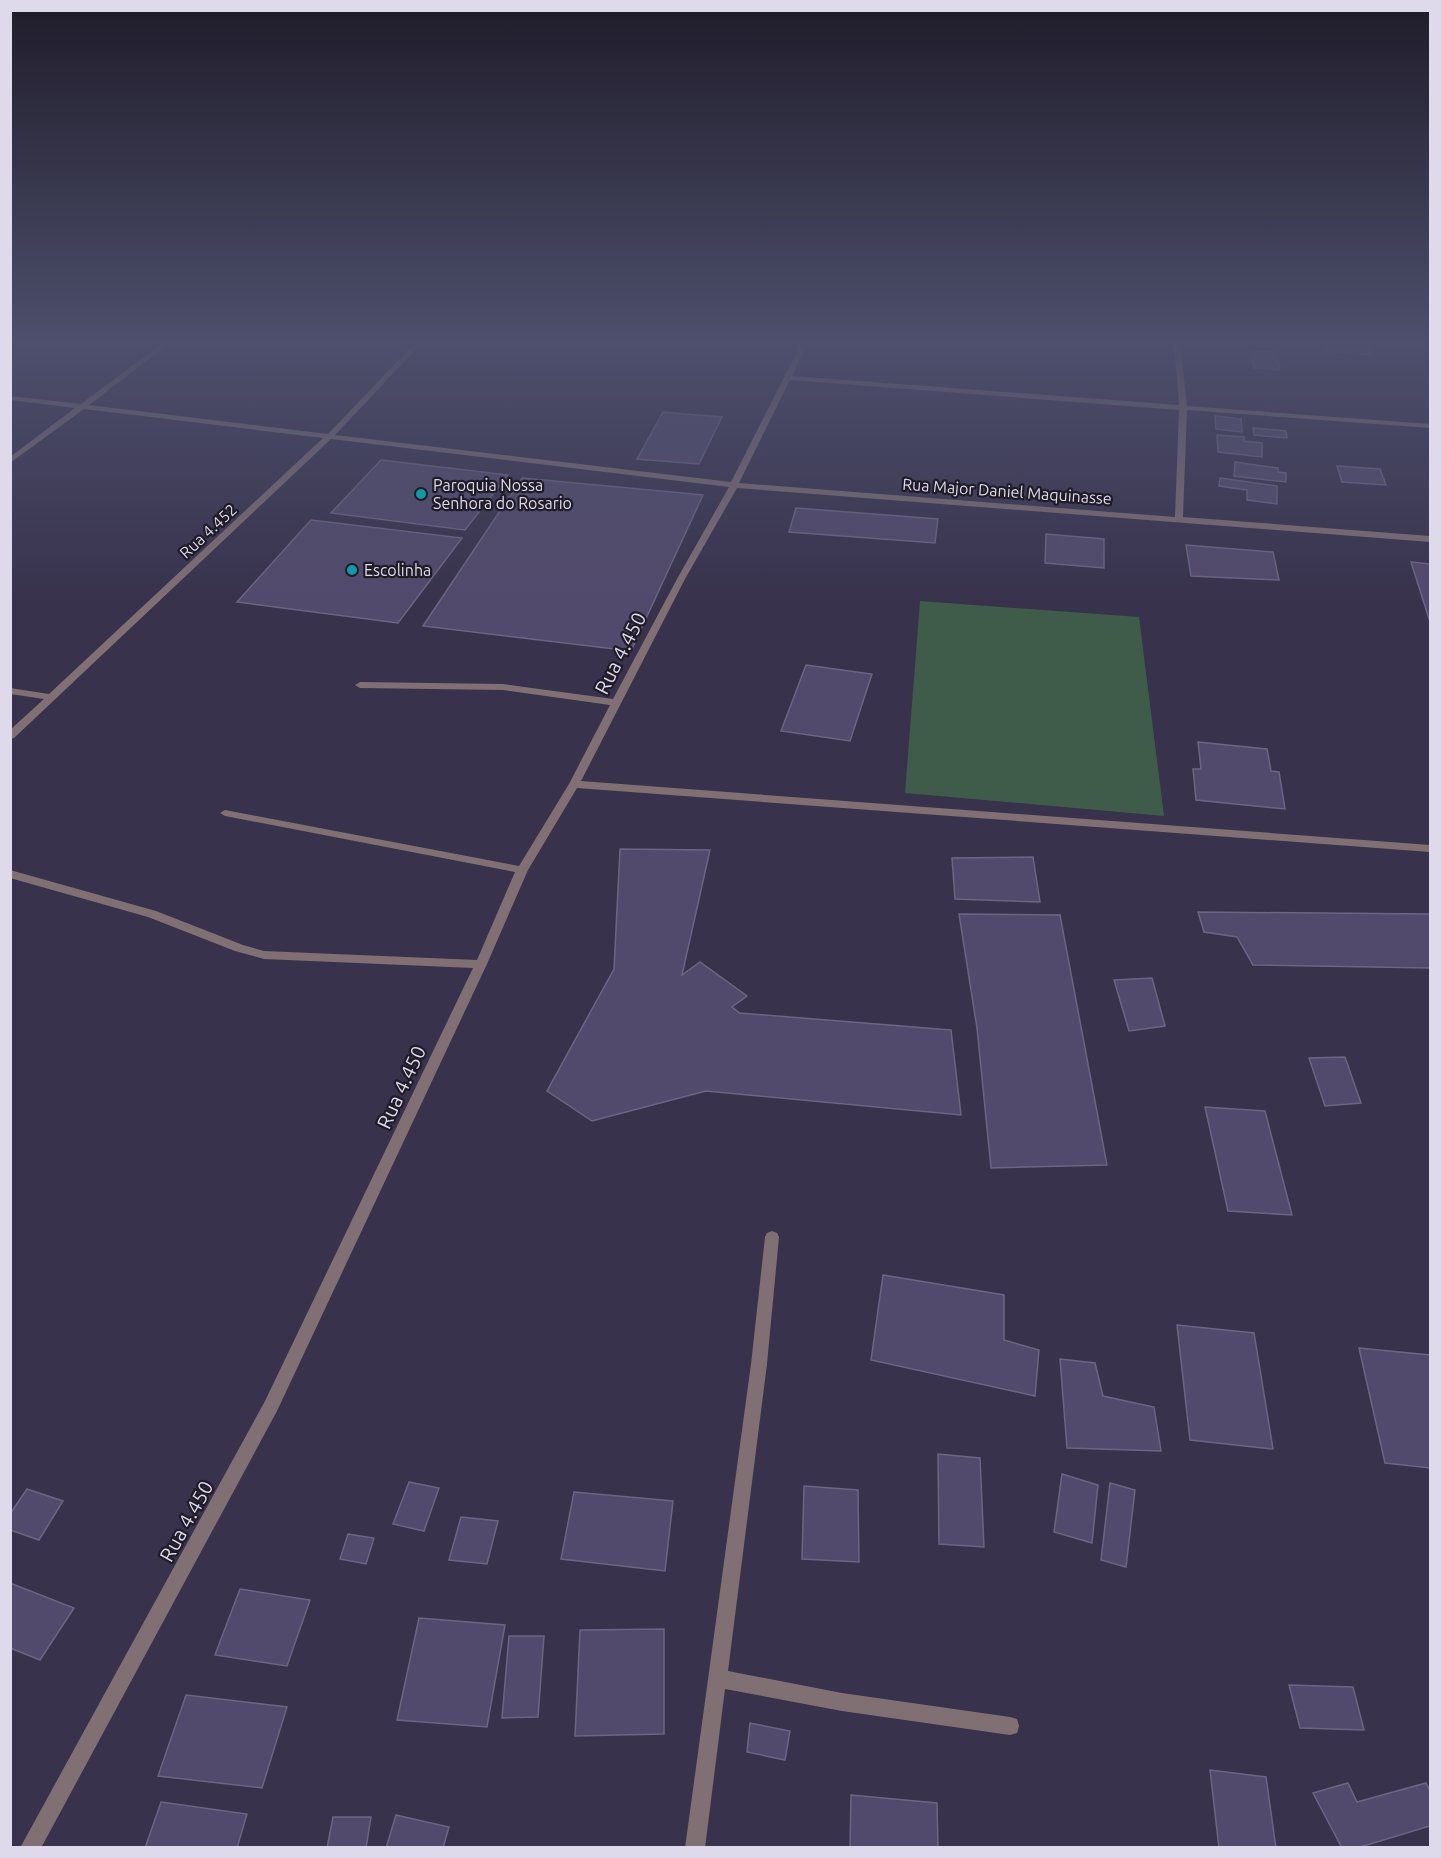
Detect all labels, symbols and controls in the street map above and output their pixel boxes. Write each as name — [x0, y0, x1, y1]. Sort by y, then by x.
street label: Rua Major Daniel Maquinasse — [902, 475, 1112, 507]
place label: Paroquia Nossa Senhora do Rosario — [433, 476, 572, 512]
marker: Paroquia Nossa Senhora do Rosario — [414, 487, 428, 501]
street label: Rua 4.452 — [176, 500, 240, 562]
place label: Escolinha — [364, 561, 431, 579]
marker: Escolinha — [345, 563, 359, 577]
street label: Rua 4.450 — [590, 608, 650, 698]
street label: Rua 4.450 — [372, 1042, 430, 1132]
street label: Rua 4.450 — [154, 1477, 218, 1565]

